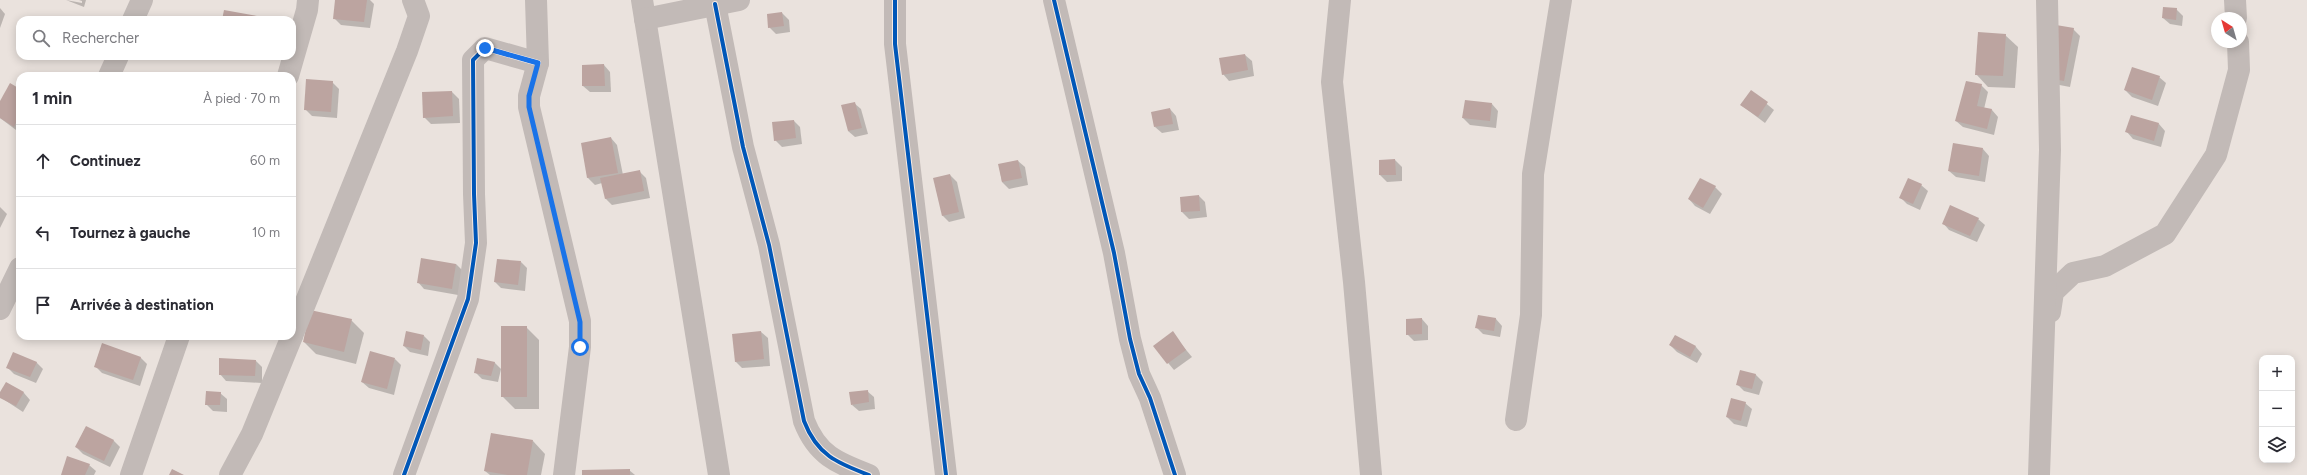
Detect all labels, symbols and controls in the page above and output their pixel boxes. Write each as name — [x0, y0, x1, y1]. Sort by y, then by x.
north arrow — [2211, 12, 2247, 48]
search box — [16, 16, 296, 60]
icon: search — [30, 27, 52, 49]
text: Rechercher — [62, 29, 139, 47]
route end — [476, 39, 494, 57]
text: 1 min — [32, 88, 72, 108]
text: À pied · 70 m — [203, 91, 280, 106]
icon: ahead — [32, 150, 54, 172]
text: Continuez — [70, 152, 141, 170]
text: 60 m — [250, 153, 280, 168]
icon: left — [32, 222, 54, 244]
text: Tournez à gauche — [70, 224, 190, 242]
text: 10 m — [252, 225, 280, 240]
icon: arrive — [32, 294, 54, 316]
text: Arrivée à destination — [70, 296, 214, 314]
route start — [571, 338, 589, 356]
map controls — [2259, 355, 2295, 463]
button: + — [2259, 355, 2295, 391]
button: − — [2259, 391, 2295, 427]
button: layers — [2259, 427, 2295, 463]

